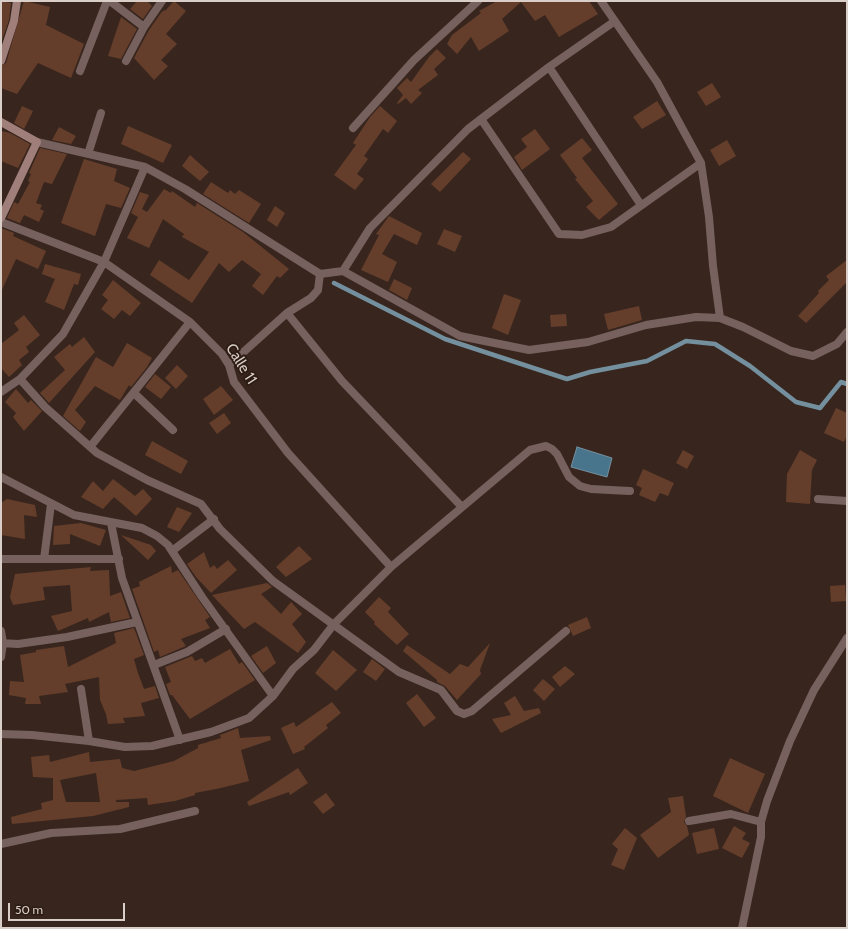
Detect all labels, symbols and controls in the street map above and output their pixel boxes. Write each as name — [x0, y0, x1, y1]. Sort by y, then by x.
street label: Calle 11 — [222, 340, 260, 388]
scale bar — [10, 895, 127, 921]
text: 50 m — [15, 902, 43, 917]

